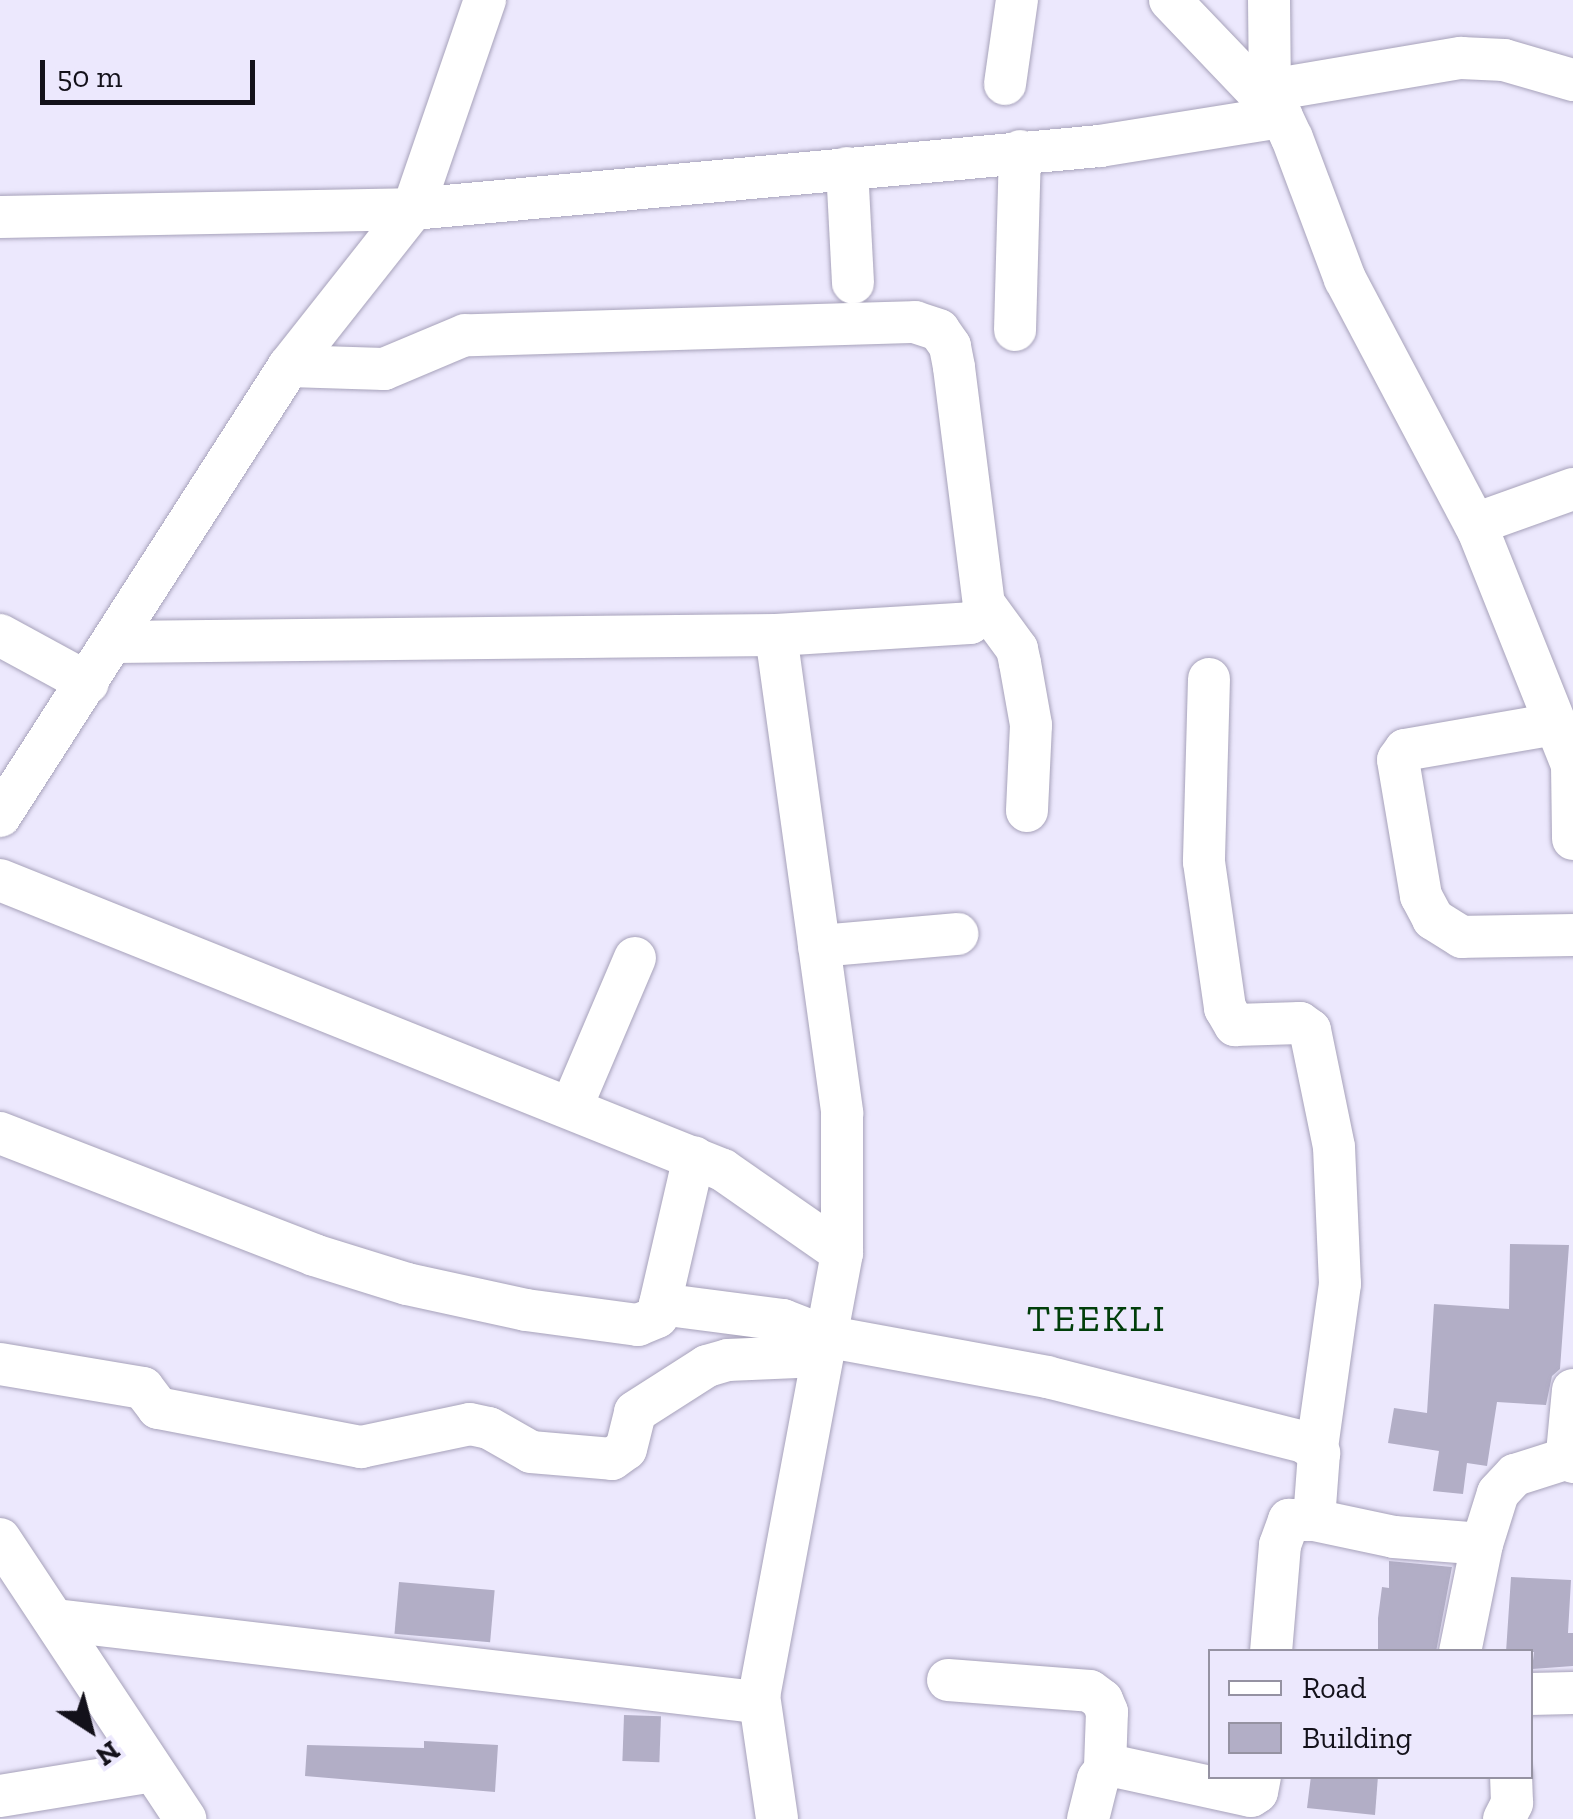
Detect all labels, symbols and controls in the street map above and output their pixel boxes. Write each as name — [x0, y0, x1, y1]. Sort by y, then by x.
scale bar — [45, 40, 260, 102]
text: 50 m — [57, 59, 122, 95]
district label: TEEKLI — [1027, 1296, 1167, 1342]
legend — [1208, 1649, 1533, 1779]
text: Road — [1302, 1670, 1367, 1706]
north arrow — [40, 1679, 140, 1779]
text: Building — [1302, 1720, 1412, 1756]
text: N — [90, 1734, 126, 1773]

